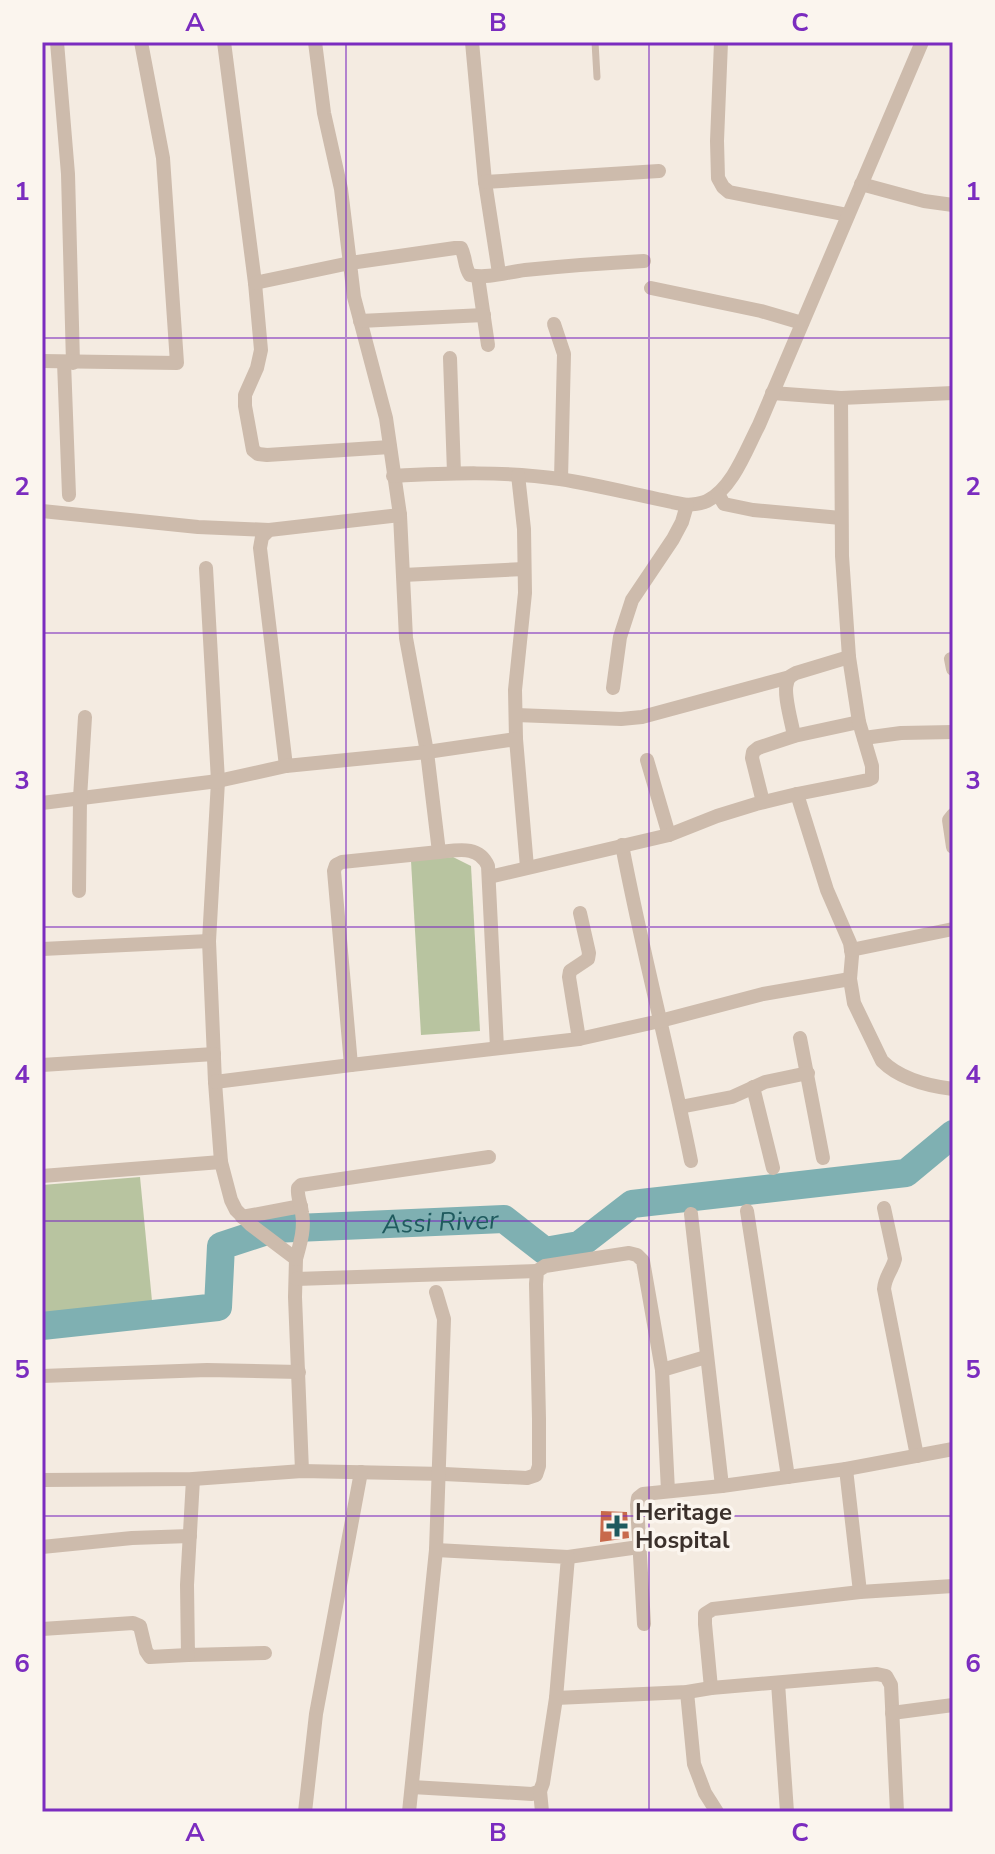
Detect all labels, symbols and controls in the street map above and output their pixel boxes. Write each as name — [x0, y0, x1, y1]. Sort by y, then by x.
text: A — [185, 5, 205, 40]
text: B — [489, 5, 507, 40]
text: C — [791, 5, 809, 40]
text: 1 — [14, 174, 30, 209]
text: 1 — [965, 174, 981, 209]
text: 2 — [14, 469, 30, 504]
text: 2 — [965, 469, 981, 504]
text: 3 — [14, 763, 30, 798]
text: 3 — [965, 763, 981, 798]
text: 4 — [14, 1057, 30, 1092]
text: 4 — [965, 1057, 981, 1092]
water label: Assi River — [380, 1202, 500, 1242]
text: 5 — [14, 1352, 30, 1387]
text: 5 — [965, 1352, 981, 1387]
place label: Heritage Hospital — [635, 1496, 732, 1556]
marker: Heritage Hospital — [606, 1515, 628, 1537]
text: 6 — [14, 1646, 30, 1681]
text: 6 — [965, 1646, 981, 1681]
text: A — [185, 1815, 205, 1850]
text: B — [489, 1815, 507, 1850]
text: C — [791, 1815, 809, 1850]

